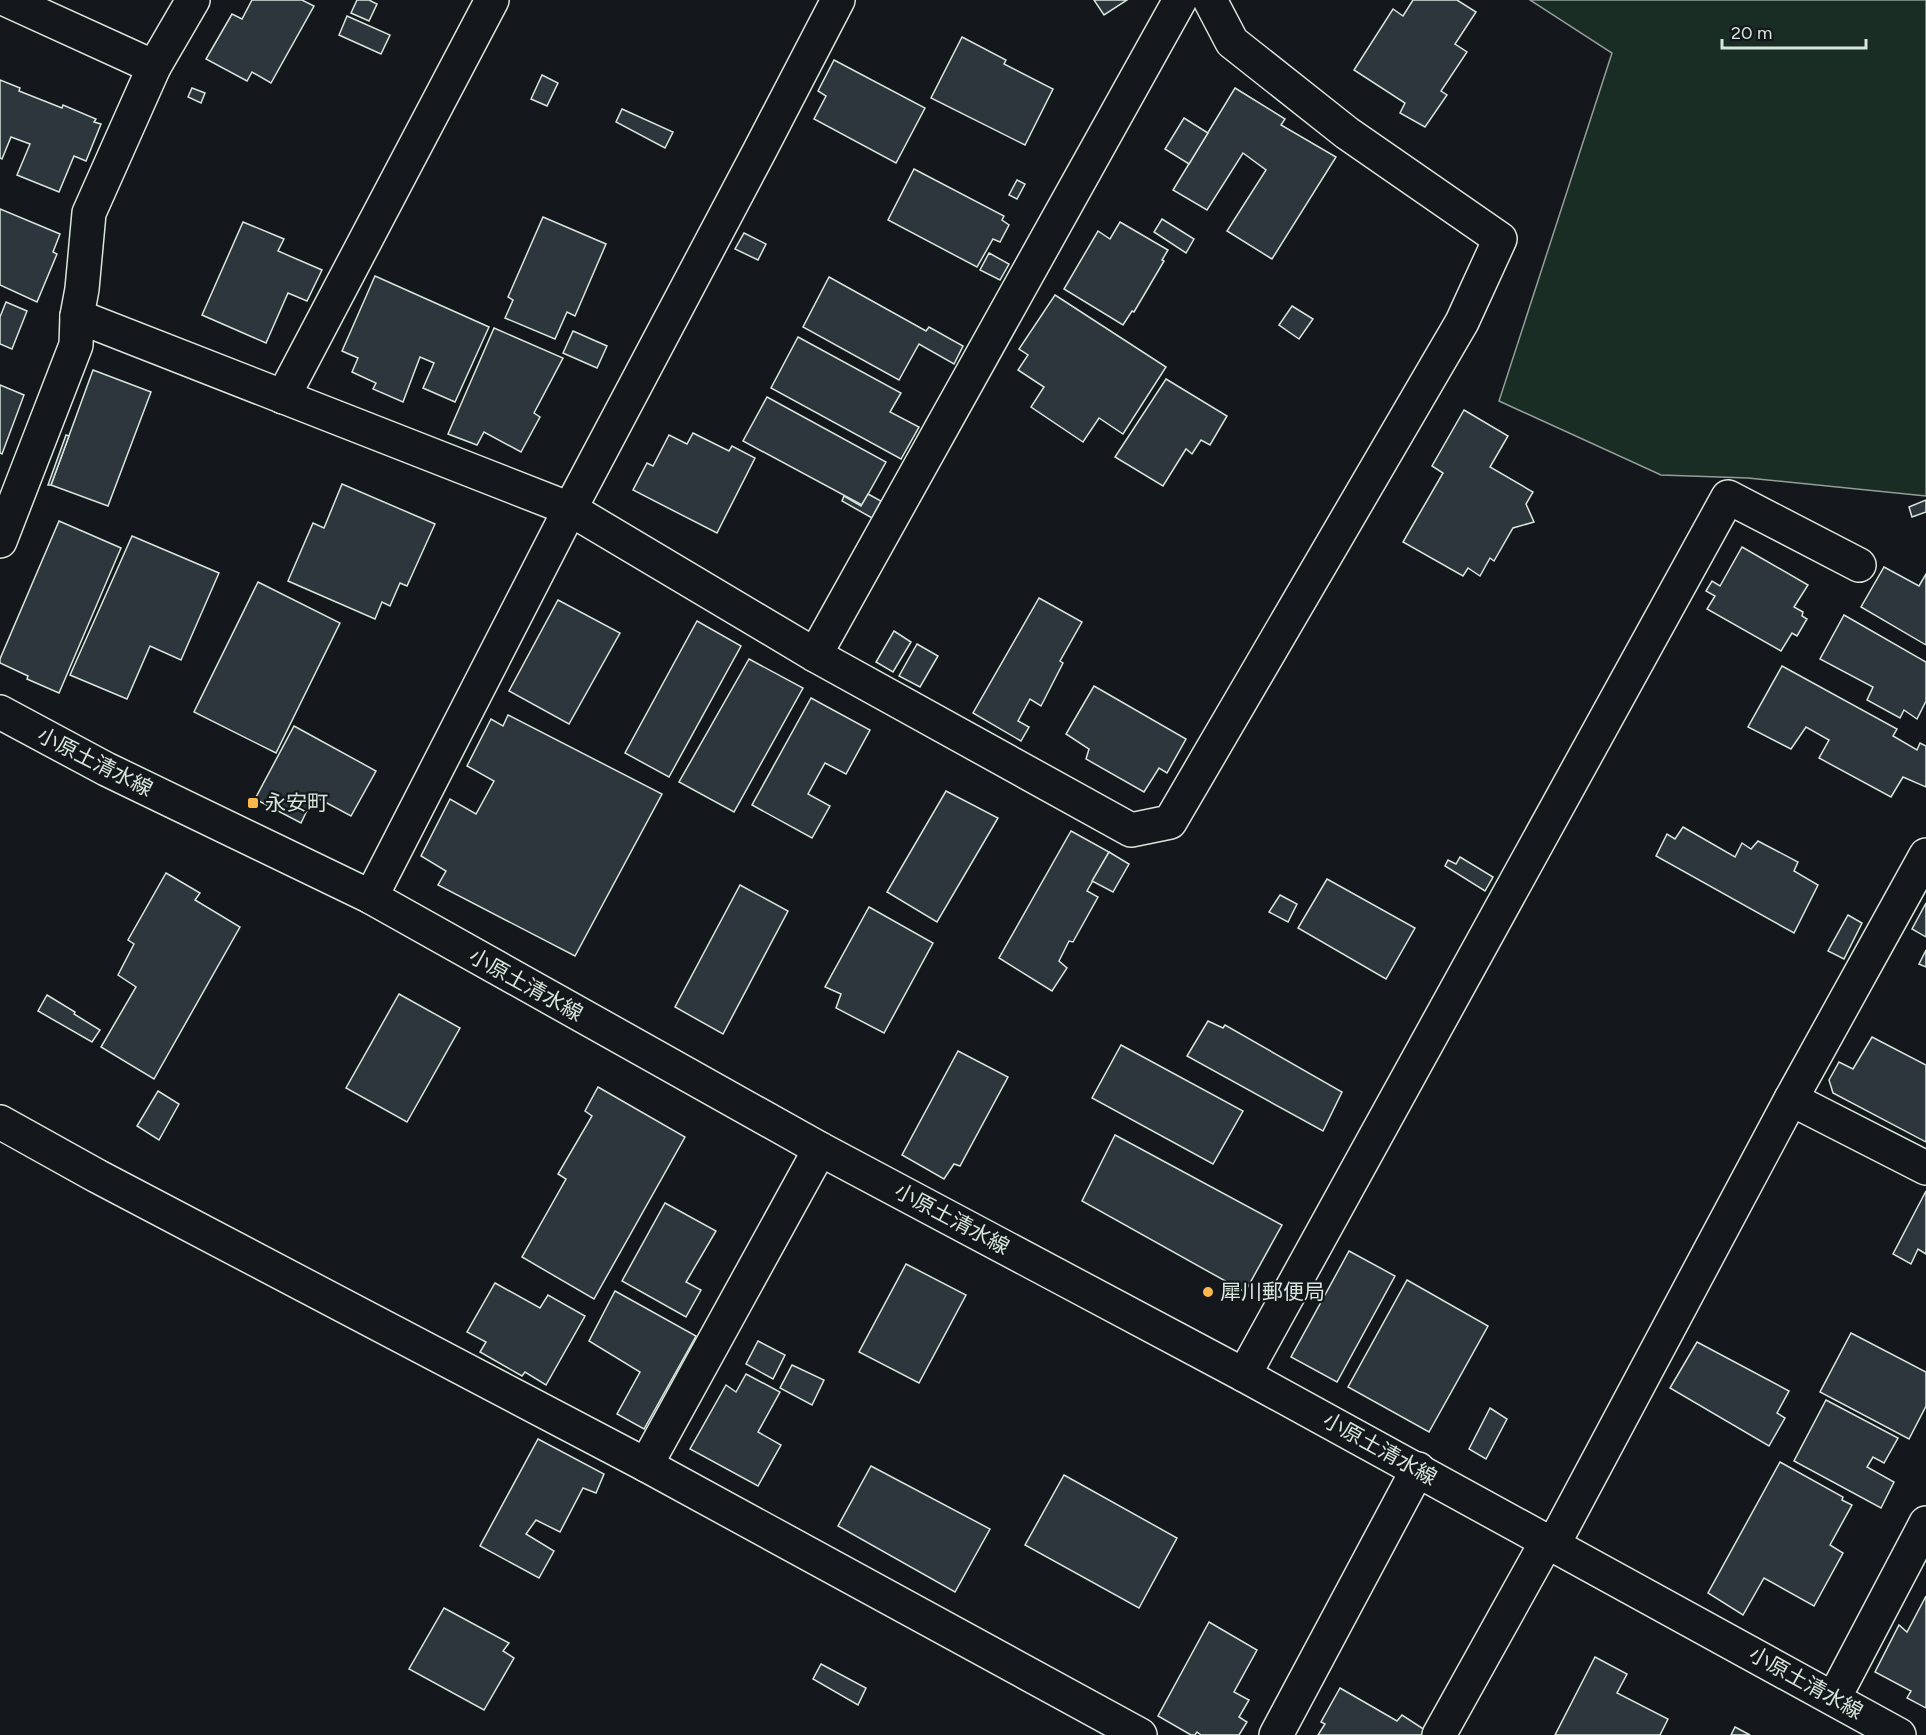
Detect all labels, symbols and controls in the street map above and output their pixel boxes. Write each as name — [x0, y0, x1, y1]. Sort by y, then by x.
scale bar — [1722, 12, 1866, 50]
text: 20 m — [1731, 22, 1772, 44]
street label: 小原土清水線 — [33, 722, 157, 801]
place label: 永安町 — [265, 790, 328, 815]
marker: 永安町 — [246, 796, 260, 810]
street label: 小原土清水線 — [465, 943, 587, 1026]
street label: 小原土清水線 — [891, 1178, 1014, 1259]
place label: 犀川郵便局 — [1220, 1279, 1325, 1304]
marker: 犀川郵便局 — [1201, 1285, 1215, 1299]
street label: 小原土清水線 — [1319, 1407, 1441, 1490]
street label: 小原土清水線 — [1745, 1641, 1867, 1724]

